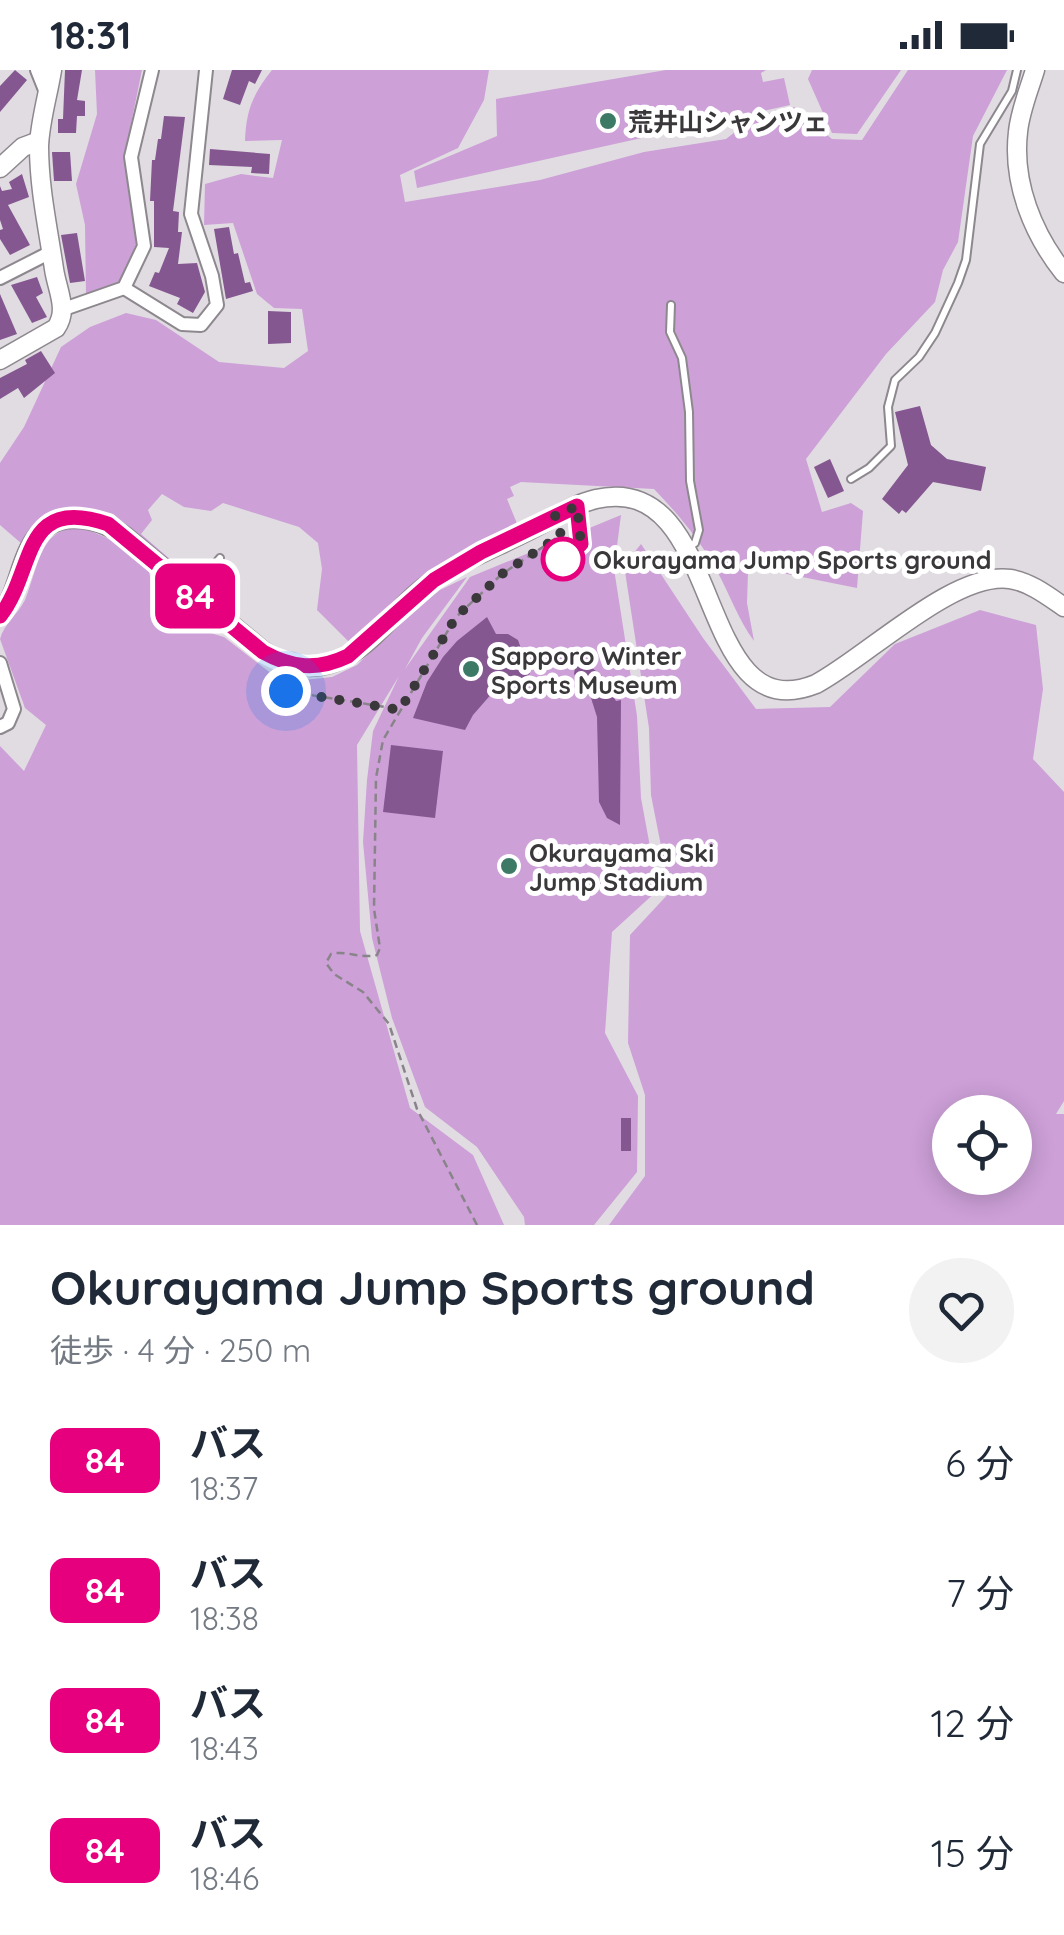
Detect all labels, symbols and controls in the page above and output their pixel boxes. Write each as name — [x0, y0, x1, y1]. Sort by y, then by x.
text: 18:31 — [50, 11, 131, 59]
place label: 荒井山シャンツェ — [628, 106, 828, 137]
marker: 荒井山シャンツェ — [597, 110, 619, 132]
marker: Okurayama Jump Sports ground — [542, 538, 584, 580]
place label: Okurayama Jump Sports ground — [593, 544, 991, 575]
line badge: 84 — [150, 564, 240, 628]
text: 84 — [175, 574, 215, 618]
place label: Sapporo Winter Sports Museum — [491, 640, 682, 700]
marker: Sapporo Winter Sports Museum — [460, 658, 482, 680]
your location — [261, 666, 311, 716]
place label: Okurayama Ski Jump Stadium — [529, 837, 714, 897]
marker: Okurayama Ski Jump Stadium — [498, 855, 520, 877]
map controls — [932, 1095, 1032, 1195]
button: locate — [932, 1095, 1032, 1195]
text: Okurayama Jump Sports ground — [50, 1257, 815, 1317]
button: heart — [909, 1258, 1014, 1363]
text: 徒歩 · 4 分 · 250 m — [50, 1330, 311, 1370]
text: バス — [190, 1419, 266, 1467]
text: 84 — [85, 1438, 125, 1482]
text: 6 分 — [945, 1439, 1014, 1487]
text: 18:37 — [190, 1468, 258, 1508]
text: バス — [190, 1549, 266, 1597]
text: 84 — [85, 1568, 125, 1612]
text: 7 分 — [946, 1569, 1014, 1617]
text: 18:38 — [190, 1598, 259, 1638]
text: バス — [190, 1679, 266, 1727]
text: 84 — [85, 1698, 125, 1742]
text: 12 分 — [931, 1699, 1014, 1747]
text: 18:43 — [190, 1728, 259, 1768]
text: バス — [190, 1809, 266, 1857]
text: 84 — [85, 1828, 125, 1872]
text: 15 分 — [931, 1829, 1014, 1877]
text: 18:46 — [190, 1858, 259, 1898]

